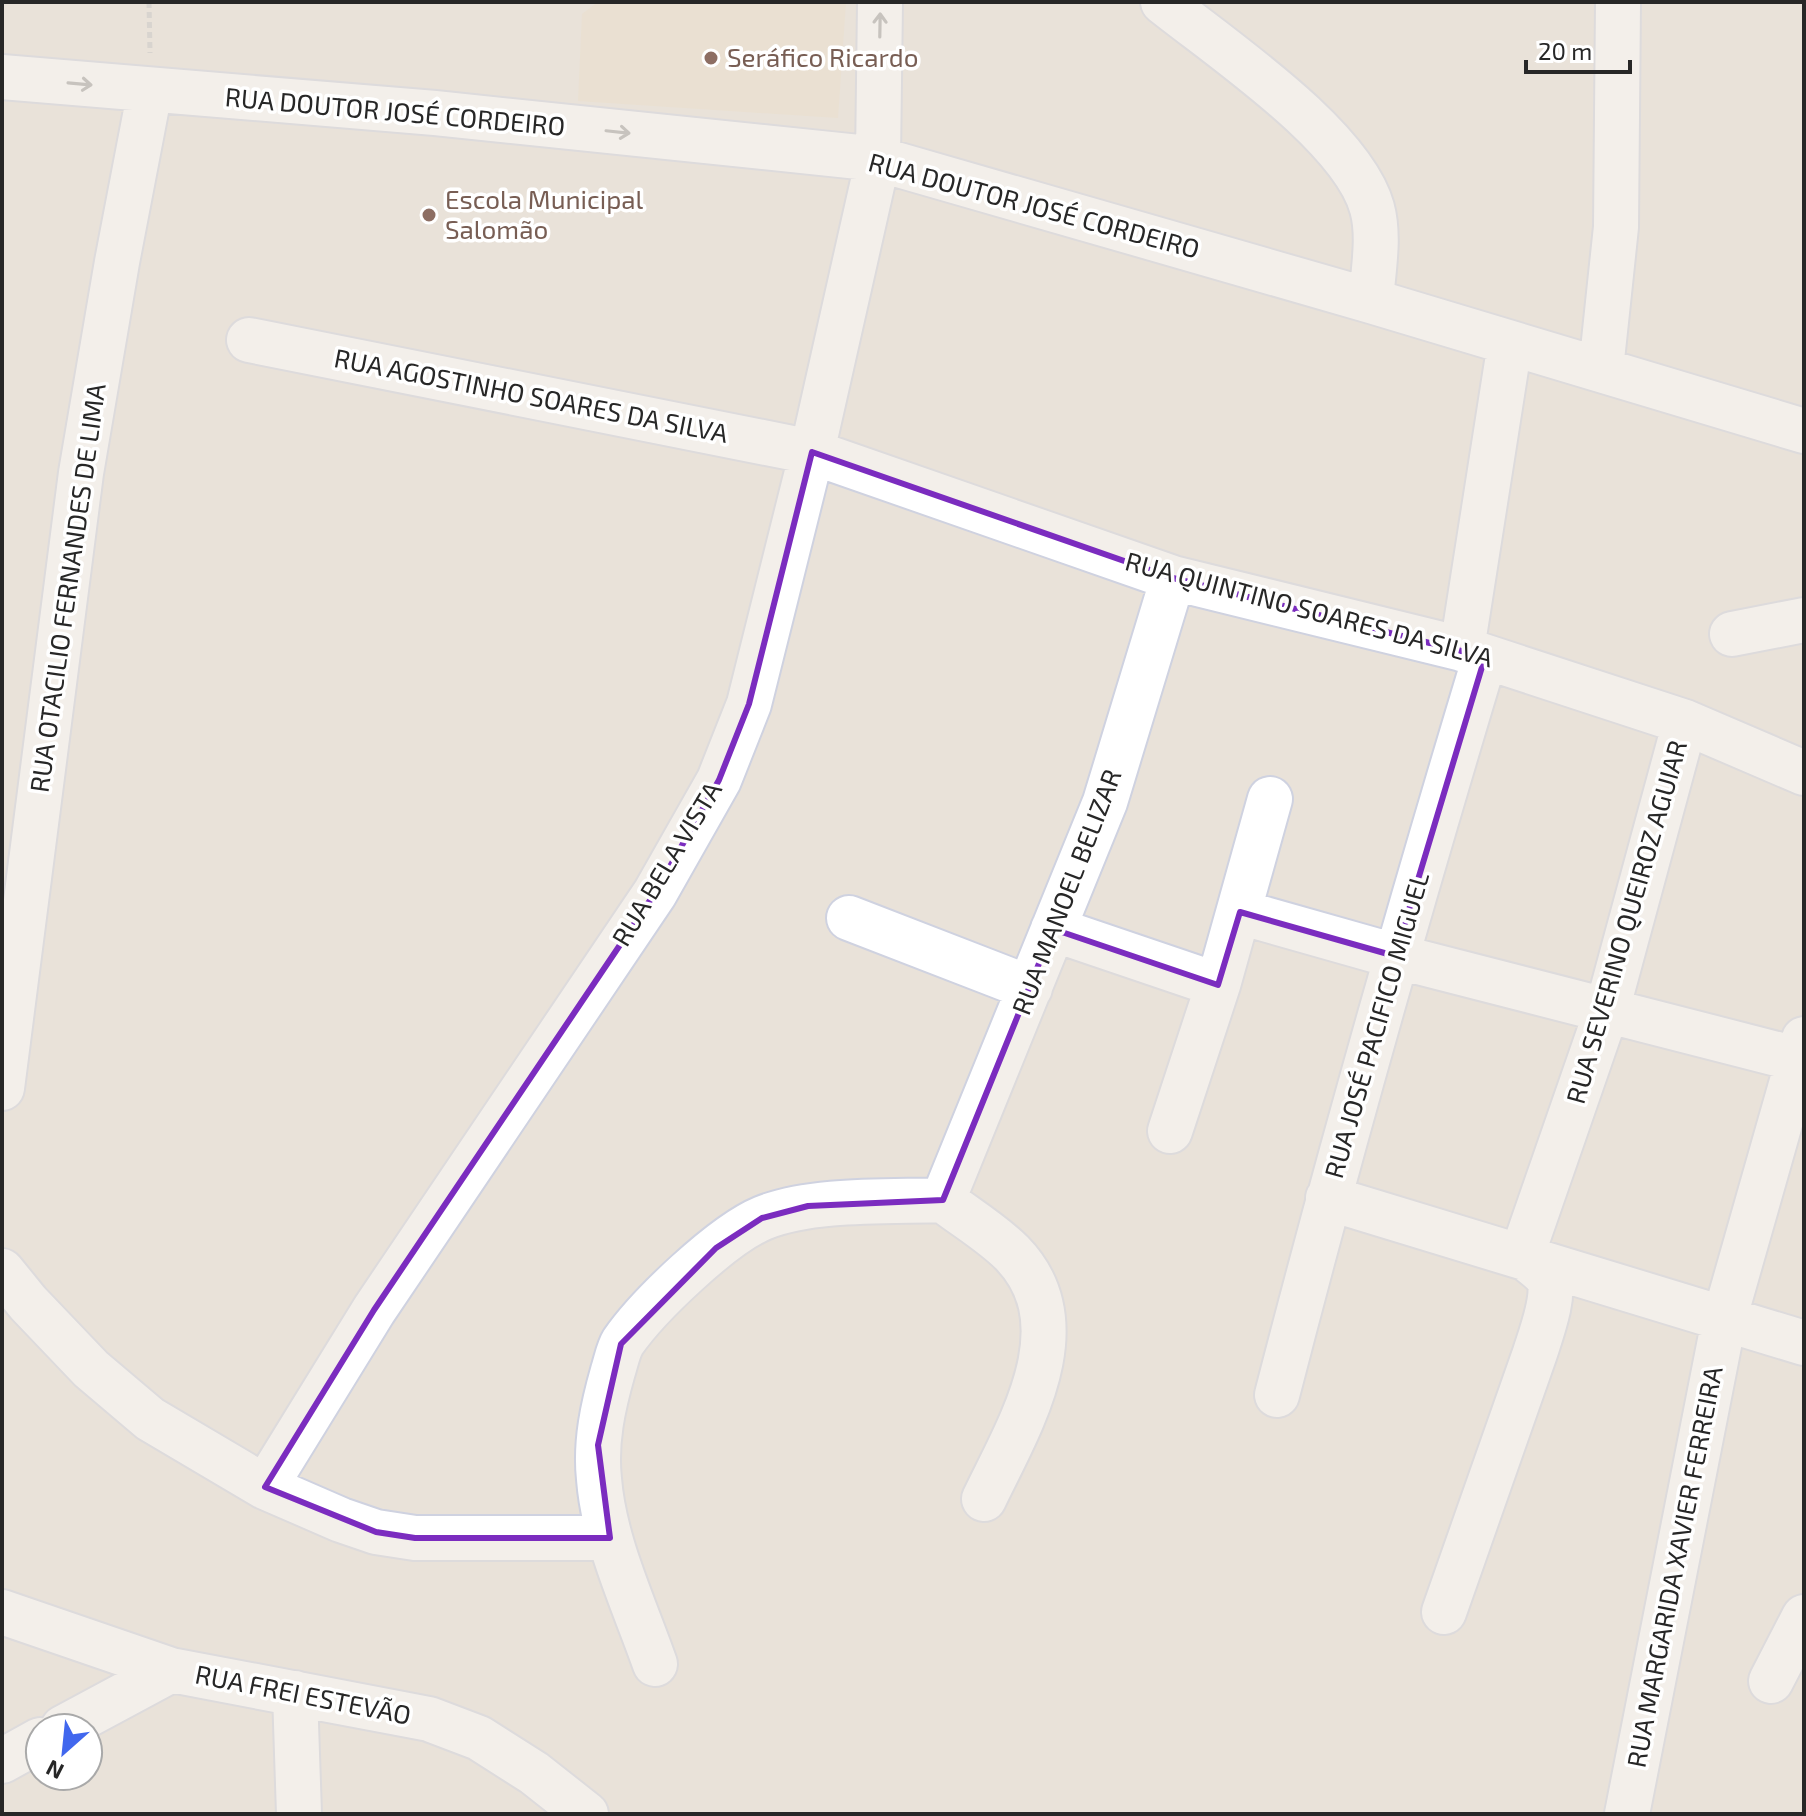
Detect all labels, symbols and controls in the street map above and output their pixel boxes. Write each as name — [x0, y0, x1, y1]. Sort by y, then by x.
one-way arrow — [872, 12, 888, 39]
scale bar — [1526, 24, 1630, 74]
text: 20 m — [1538, 36, 1592, 65]
place label: Seráfico Ricardo — [727, 41, 918, 72]
marker: Seráfico Ricardo — [702, 49, 720, 67]
one-way arrow — [66, 77, 93, 92]
street label: RUA DOUTOR JOSÉ CORDEIRO — [224, 80, 566, 141]
one-way arrow — [604, 125, 630, 140]
street label: RUA DOUTOR JOSÉ CORDEIRO — [866, 145, 1203, 264]
place label: Escola Municipal Salomão — [445, 183, 644, 244]
marker: Escola Municipal Salomão — [420, 206, 438, 224]
street label: RUA AGOSTINHO SOARES DA SILVA — [332, 341, 731, 448]
street label: RUA OTACILIO FERNANDES DE LIMA — [22, 381, 111, 794]
street label: RUA QUINTINO SOARES DA SILVA — [1122, 545, 1497, 673]
street label: RUA SEVERINO QUEIROZ AGUIAR — [1559, 736, 1692, 1107]
street label: RUA MANOEL BELIZAR — [1004, 764, 1127, 1018]
street label: RUA BELA VISTA — [604, 775, 727, 951]
street label: RUA JOSÉ PACIFICO MIGUEL — [1317, 868, 1434, 1181]
street label: RUA MARGARIDA XAVIER FERREIRA — [1619, 1363, 1728, 1770]
street label: RUA FREI ESTEVÃO — [193, 1657, 414, 1730]
north arrow — [24, 1712, 104, 1792]
text: N — [41, 1756, 67, 1786]

